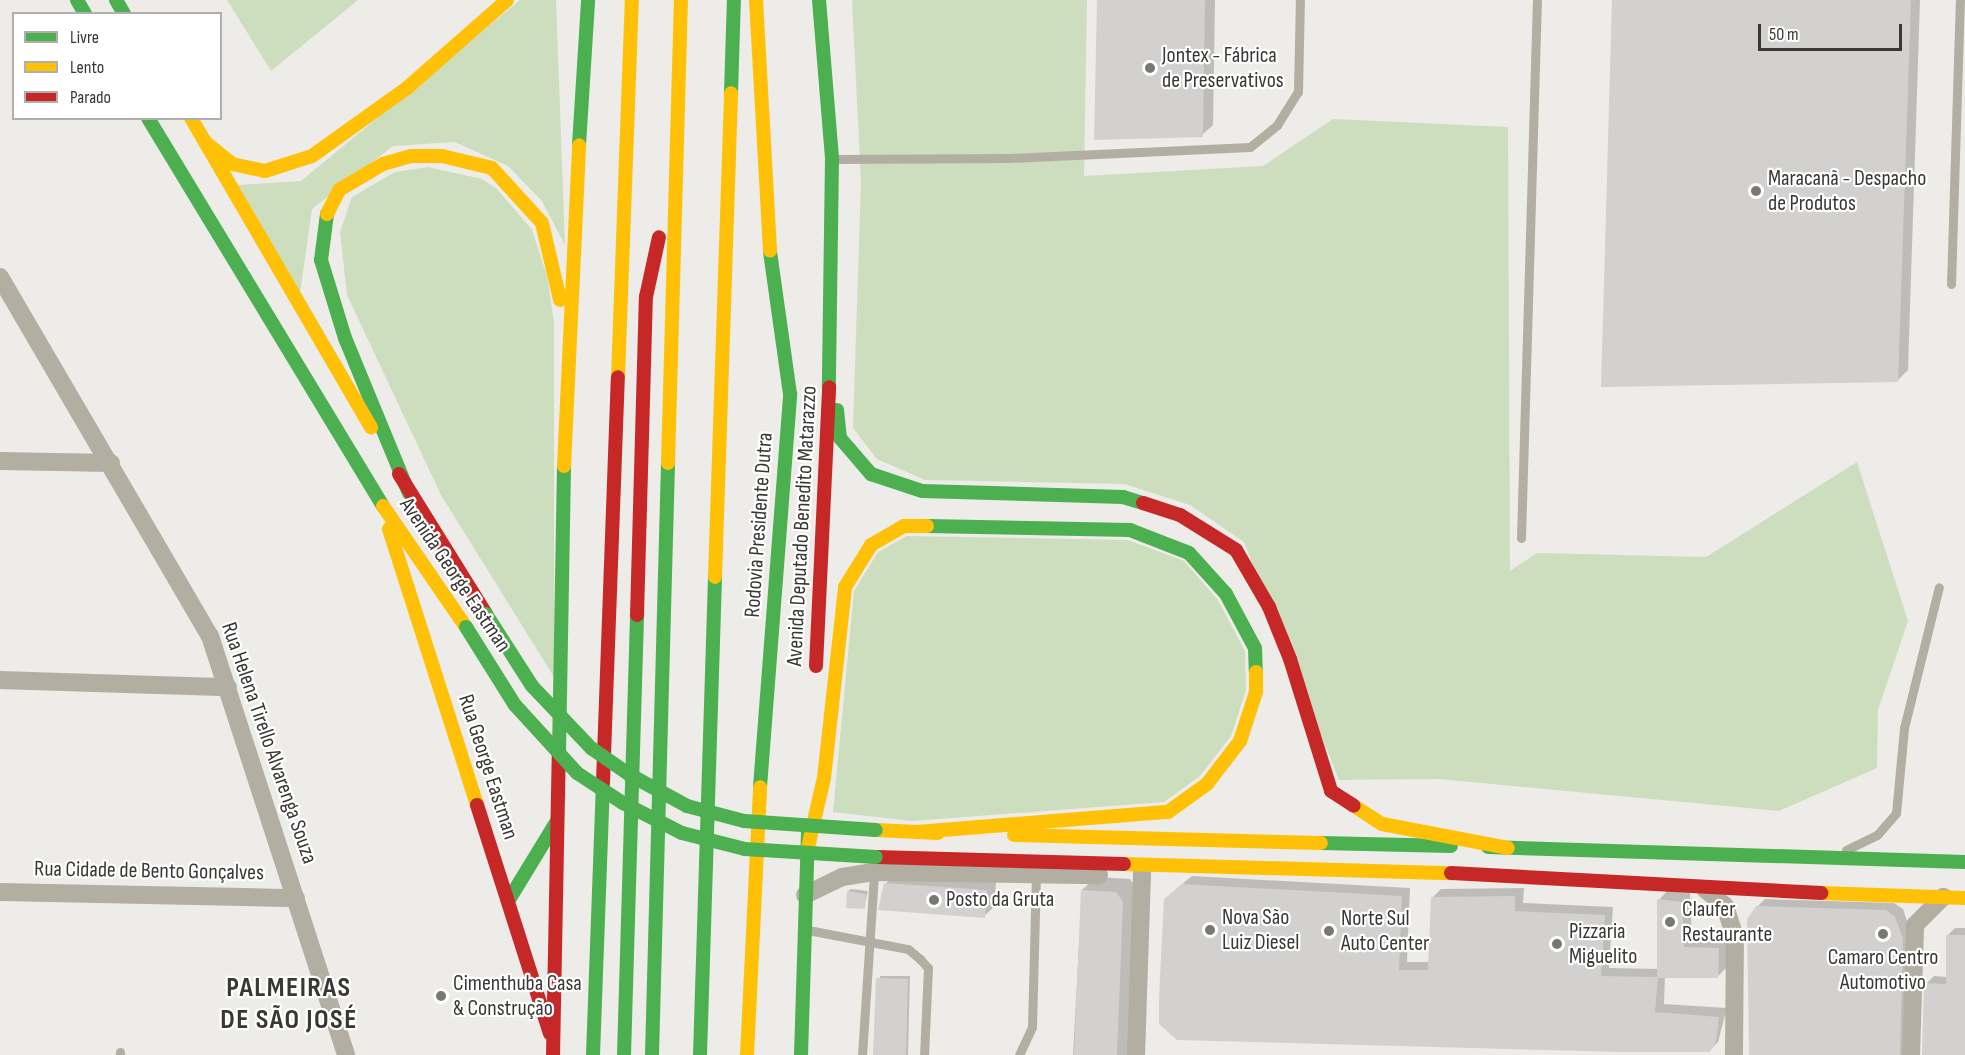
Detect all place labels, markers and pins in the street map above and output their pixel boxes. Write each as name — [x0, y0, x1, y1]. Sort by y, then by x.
place label: Jontex - Fábrica de Preservativos — [1162, 42, 1284, 94]
marker: Jontex - Fábrica de Preservativos — [1143, 61, 1157, 75]
place label: Maracanã - Despacho de Produtos — [1768, 165, 1926, 216]
marker: Maracanã - Despacho de Produtos — [1749, 184, 1763, 198]
place label: Posto da Gruta — [946, 887, 1054, 913]
marker: Posto da Gruta — [927, 893, 941, 907]
place label: Claufer Restaurante — [1682, 896, 1772, 948]
place label: Nova São Luiz Diesel — [1222, 904, 1299, 956]
place label: Norte Sul Auto Center — [1341, 905, 1429, 956]
marker: Claufer Restaurante — [1663, 915, 1677, 929]
place label: Pizzaria Miguelito — [1569, 918, 1637, 969]
marker: Nova São Luiz Diesel — [1203, 923, 1217, 937]
marker: Norte Sul Auto Center — [1322, 924, 1336, 938]
marker: Camaro Centro Automotivo — [1876, 927, 1890, 941]
marker: Pizzaria Miguelito — [1550, 937, 1564, 951]
place label: Camaro Centro Automotivo — [1828, 944, 1938, 996]
place label: Cimenthuba Casa & Construção — [453, 970, 582, 1022]
marker: Cimenthuba Casa & Construção — [434, 989, 448, 1003]

